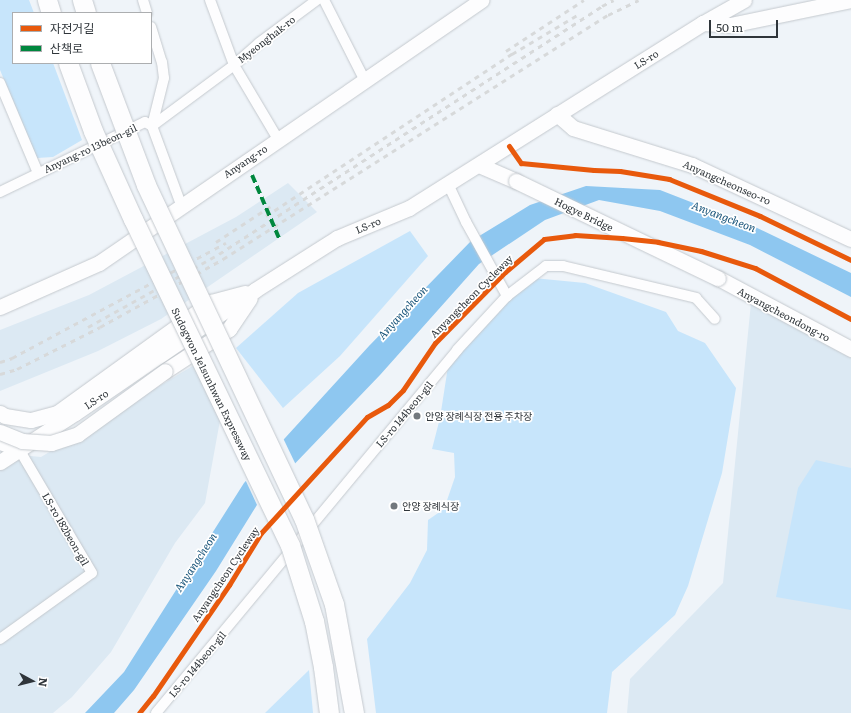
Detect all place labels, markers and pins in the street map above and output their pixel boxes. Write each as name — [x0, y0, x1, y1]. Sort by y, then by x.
place label: 안양 장례식장 전용 주차장 — [425, 410, 532, 422]
marker: 안양 장례식장 전용 주차장 — [412, 411, 422, 421]
place label: 안양 장례식장 — [402, 500, 459, 512]
marker: 안양 장례식장 — [389, 501, 399, 511]

